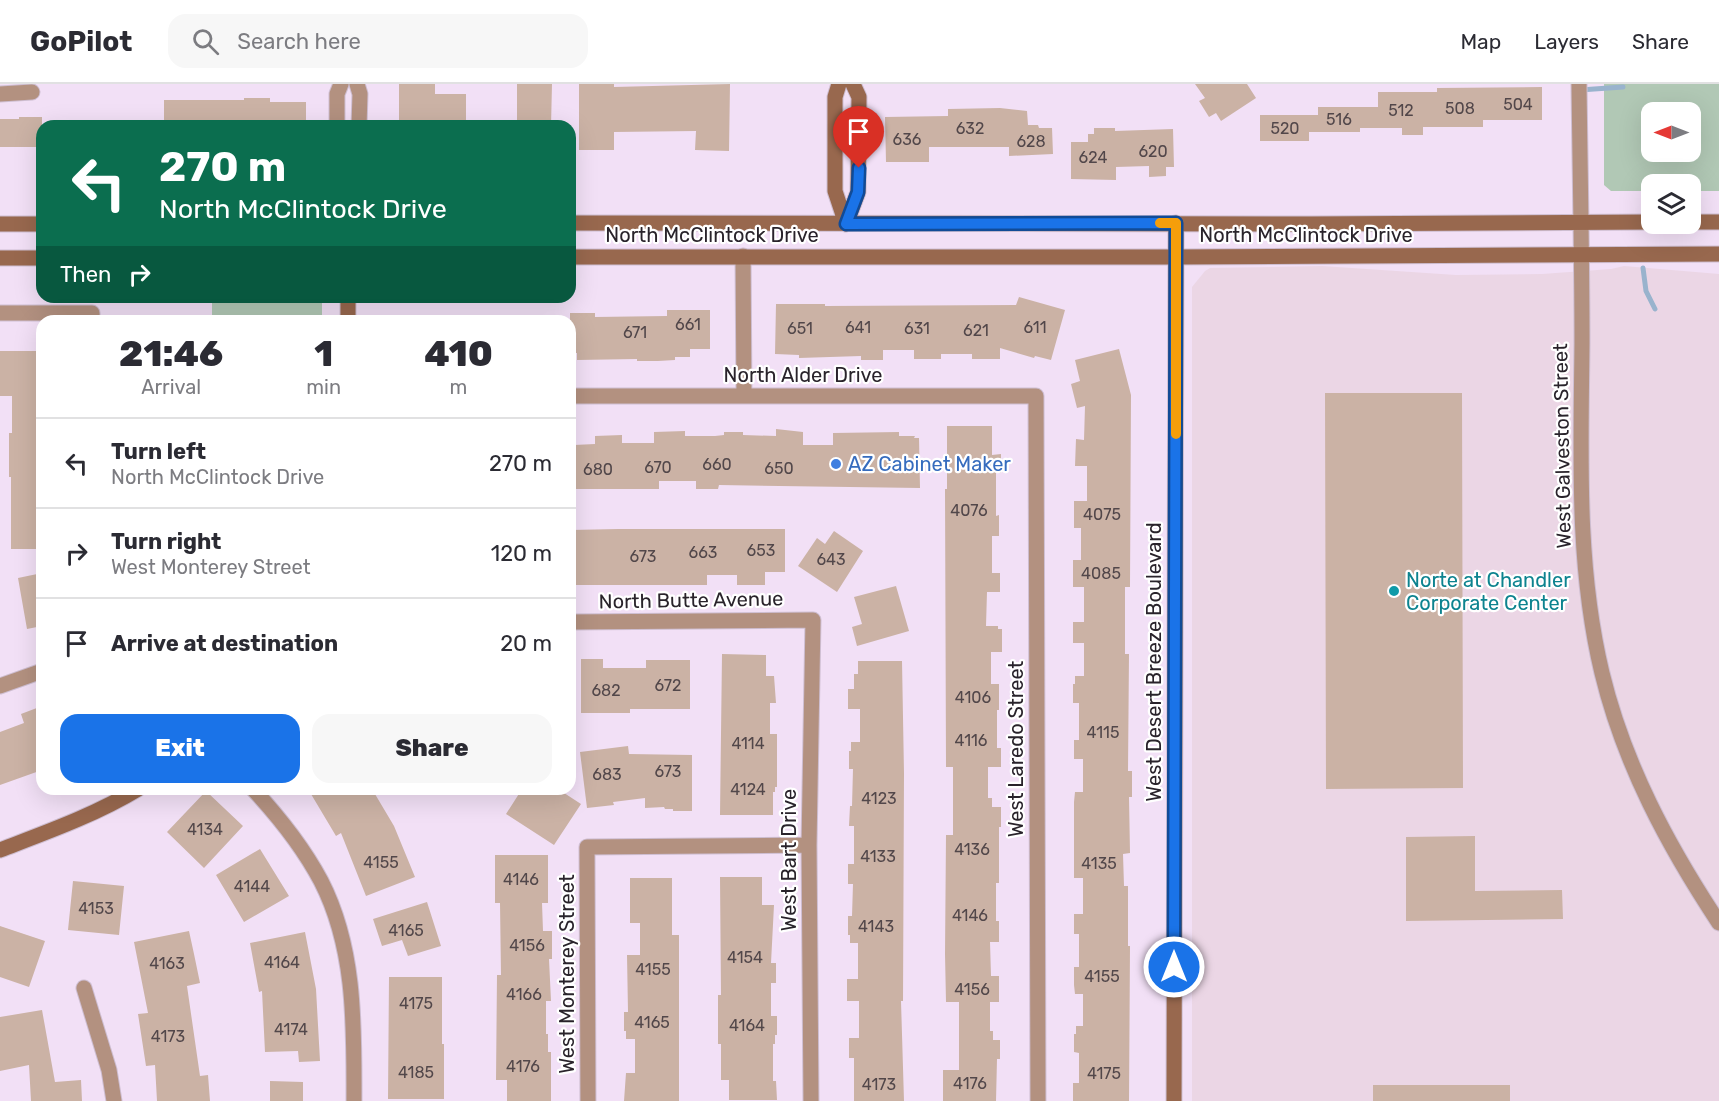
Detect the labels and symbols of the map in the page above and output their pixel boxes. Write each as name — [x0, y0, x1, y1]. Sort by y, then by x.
house number: 504 — [1503, 95, 1533, 114]
house number: 508 — [1445, 99, 1475, 118]
house number: 512 — [1388, 101, 1414, 120]
north arrow — [1641, 102, 1701, 162]
pin — [833, 106, 884, 168]
house number: 516 — [1326, 110, 1352, 129]
house number: 632 — [956, 119, 984, 138]
house number: 520 — [1270, 119, 1300, 138]
house number: 636 — [893, 130, 922, 149]
house number: 628 — [1016, 132, 1046, 151]
house number: 620 — [1138, 142, 1168, 161]
house number: 624 — [1079, 148, 1107, 167]
street label: North McClintock Drive — [605, 223, 819, 247]
street label: North McClintock Drive — [1199, 223, 1413, 247]
house number: 661 — [675, 315, 701, 334]
house number: 641 — [845, 318, 871, 337]
house number: 611 — [1024, 318, 1046, 337]
house number: 651 — [787, 319, 813, 338]
house number: 631 — [904, 319, 930, 338]
house number: 621 — [963, 321, 989, 340]
house number: 671 — [623, 323, 647, 342]
street label: West Galveston Street — [1548, 343, 1576, 549]
street label: North Alder Drive — [724, 363, 882, 387]
place label: AZ Cabinet Maker — [848, 452, 1011, 476]
house number: 660 — [702, 455, 732, 474]
marker: AZ Cabinet Maker — [829, 457, 843, 471]
house number: 670 — [644, 458, 672, 477]
house number: 650 — [764, 459, 794, 478]
house number: 680 — [583, 460, 613, 479]
house number: 4076 — [950, 501, 988, 520]
house number: 4075 — [1083, 505, 1121, 524]
street label: West Desert Breeze Boulevard — [1142, 522, 1166, 802]
house number: 653 — [747, 541, 775, 560]
house number: 663 — [689, 543, 717, 562]
house number: 673 — [630, 547, 656, 566]
house number: 643 — [816, 550, 846, 569]
house number: 4085 — [1081, 564, 1121, 583]
place label: Norte at Chandler Corporate Center — [1406, 568, 1571, 615]
marker: Norte at Chandler Corporate Center — [1387, 584, 1401, 598]
street label: North Butte Avenue — [599, 586, 783, 614]
street label: West Laredo Street — [1004, 660, 1028, 837]
house number: 672 — [655, 676, 681, 695]
house number: 682 — [591, 681, 621, 700]
house number: 4106 — [955, 688, 991, 707]
house number: 4115 — [1087, 723, 1119, 742]
house number: 4116 — [955, 731, 988, 750]
house number: 4114 — [731, 734, 765, 753]
house number: 673 — [655, 762, 681, 781]
house number: 683 — [592, 765, 622, 784]
house number: 4124 — [730, 780, 766, 799]
street label: West Bart Drive — [777, 789, 801, 931]
house number: 4123 — [861, 789, 897, 808]
house number: 4134 — [187, 820, 223, 839]
house number: 4136 — [954, 840, 990, 859]
house number: 4133 — [860, 847, 896, 866]
house number: 4155 — [363, 853, 399, 872]
house number: 4135 — [1081, 854, 1117, 873]
house number: 4146 — [503, 870, 539, 889]
street label: West Monterey Street — [555, 874, 579, 1074]
house number: 4144 — [234, 877, 270, 896]
house number: 4153 — [78, 899, 114, 918]
house number: 4146 — [952, 906, 988, 925]
house number: 4143 — [858, 917, 894, 936]
house number: 4165 — [388, 921, 424, 940]
position arrow — [1142, 935, 1206, 999]
house number: 4156 — [509, 936, 545, 955]
house number: 4154 — [727, 948, 763, 967]
house number: 4164 — [264, 953, 300, 972]
house number: 4163 — [149, 954, 185, 973]
house number: 4155 — [635, 960, 671, 979]
house number: 4155 — [1084, 967, 1120, 986]
house number: 4156 — [954, 980, 990, 999]
house number: 4166 — [506, 985, 542, 1004]
house number: 4175 — [399, 994, 433, 1013]
house number: 4165 — [634, 1013, 670, 1032]
house number: 4164 — [729, 1016, 765, 1035]
house number: 4174 — [274, 1020, 308, 1039]
house number: 4173 — [151, 1027, 185, 1046]
house number: 4176 — [506, 1057, 540, 1076]
house number: 4185 — [398, 1063, 434, 1082]
house number: 4175 — [1087, 1064, 1121, 1083]
house number: 4176 — [953, 1074, 987, 1093]
house number: 4173 — [862, 1075, 896, 1094]

